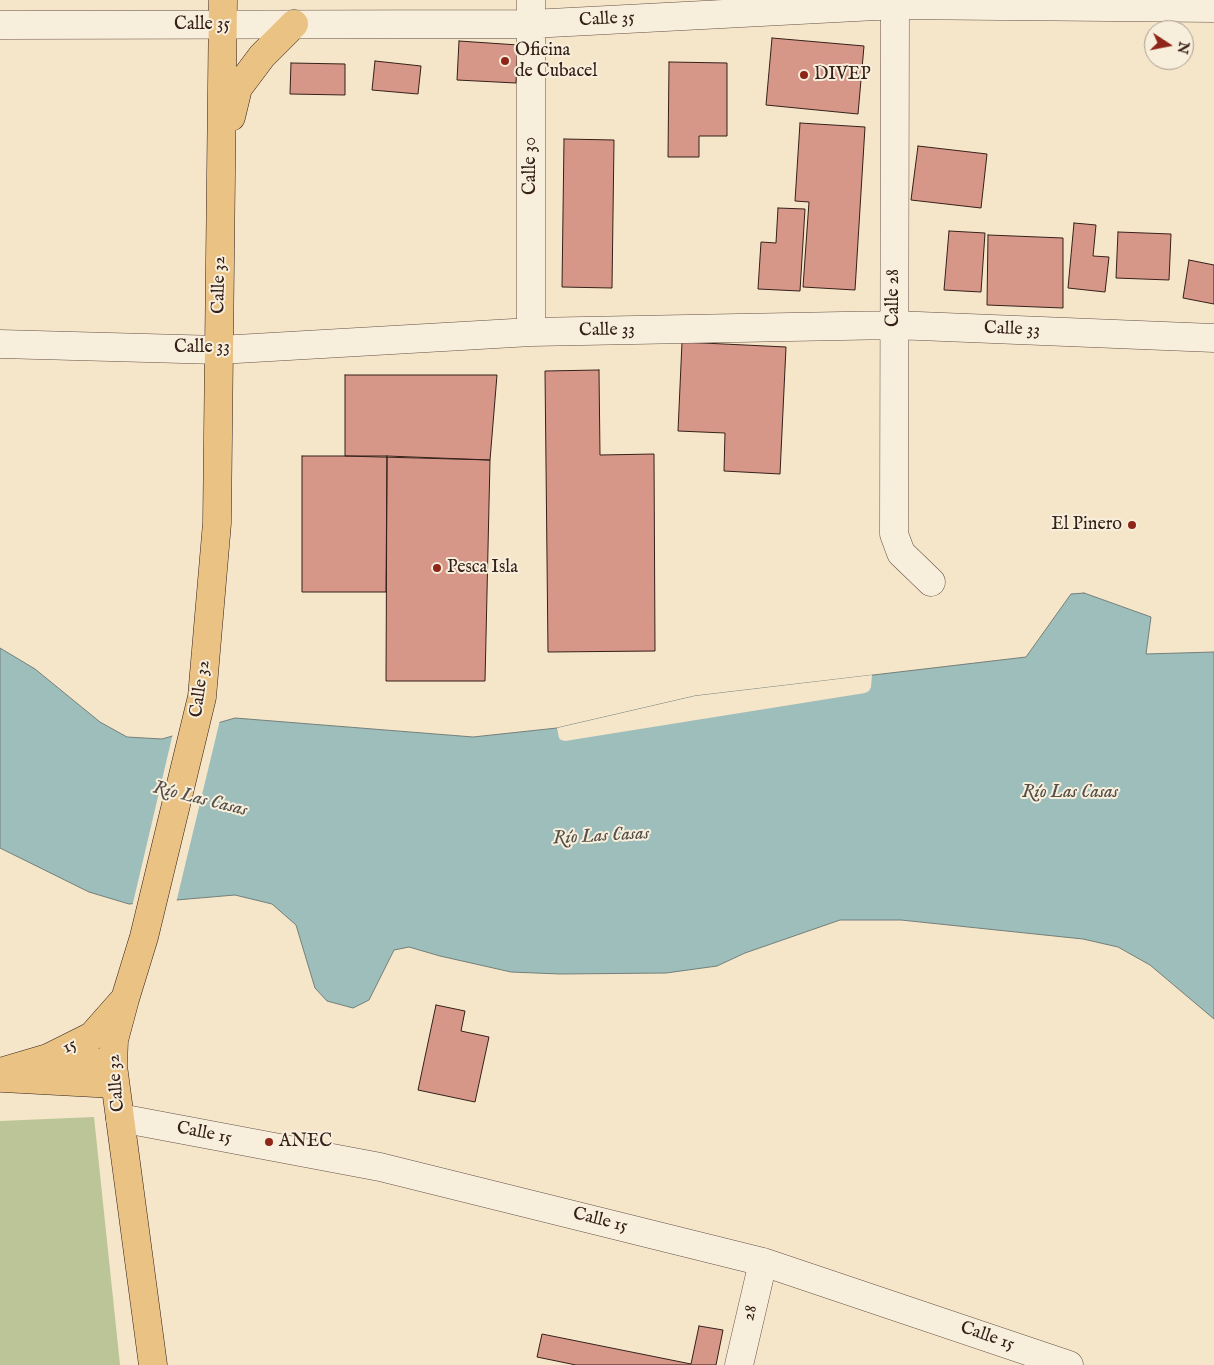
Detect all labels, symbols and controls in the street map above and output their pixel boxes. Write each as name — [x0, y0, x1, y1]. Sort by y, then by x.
street label: Calle 35 — [579, 8, 635, 32]
street label: Calle 35 — [174, 14, 230, 36]
north arrow — [1144, 20, 1194, 70]
place label: Oficina de Cubacel — [515, 40, 597, 82]
text: N — [1173, 40, 1193, 55]
marker: Oficina de Cubacel — [499, 55, 511, 67]
place label: DIVEP — [814, 64, 871, 86]
marker: DIVEP — [798, 69, 810, 81]
street label: Calle 30 — [520, 137, 542, 195]
street label: Calle 32 — [209, 256, 231, 314]
street label: Calle 28 — [883, 269, 905, 327]
street label: Calle 33 — [984, 318, 1040, 342]
street label: Calle 33 — [579, 320, 635, 342]
street label: Calle 33 — [174, 337, 230, 359]
place label: El Pinero — [1051, 514, 1122, 536]
marker: El Pinero — [1126, 519, 1138, 531]
place label: Pesca Isla — [447, 557, 518, 579]
marker: Pesca Isla — [431, 562, 443, 574]
street label: Calle 32 — [186, 659, 216, 719]
water label: Río Las Casas — [150, 777, 250, 823]
water label: Río Las Casas — [1022, 782, 1118, 804]
water label: Río Las Casas — [552, 823, 650, 851]
street label: 15 — [59, 1034, 81, 1060]
street label: Calle 32 — [104, 1053, 130, 1113]
street label: Calle 15 — [175, 1118, 233, 1150]
place label: ANEC — [279, 1131, 332, 1153]
marker: ANEC — [263, 1136, 275, 1148]
street label: Calle 15 — [570, 1204, 630, 1238]
street label: 28 — [739, 1303, 763, 1323]
street label: Calle 15 — [957, 1318, 1017, 1356]

